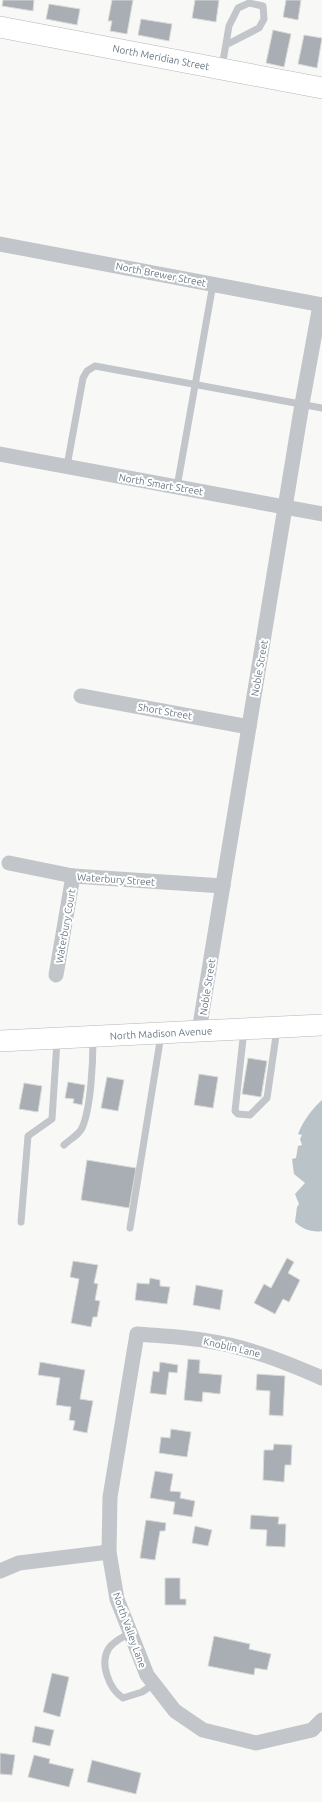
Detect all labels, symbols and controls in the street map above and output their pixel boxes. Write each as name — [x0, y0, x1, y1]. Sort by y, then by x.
street label: North Meridian Street — [112, 43, 210, 72]
street label: North Brewer Street — [115, 260, 207, 289]
street label: North Smart Street — [118, 472, 204, 497]
street label: Noble Street — [249, 639, 270, 697]
street label: Short Street — [137, 701, 193, 722]
street label: Waterbury Street — [77, 871, 155, 888]
street label: Waterbury Court — [54, 888, 77, 964]
street label: Noble Street — [198, 958, 217, 1016]
street label: North Madison Avenue — [109, 1025, 213, 1042]
street label: Knoblin Lane — [202, 1336, 261, 1359]
street label: North Valley Lane — [111, 1591, 148, 1669]

